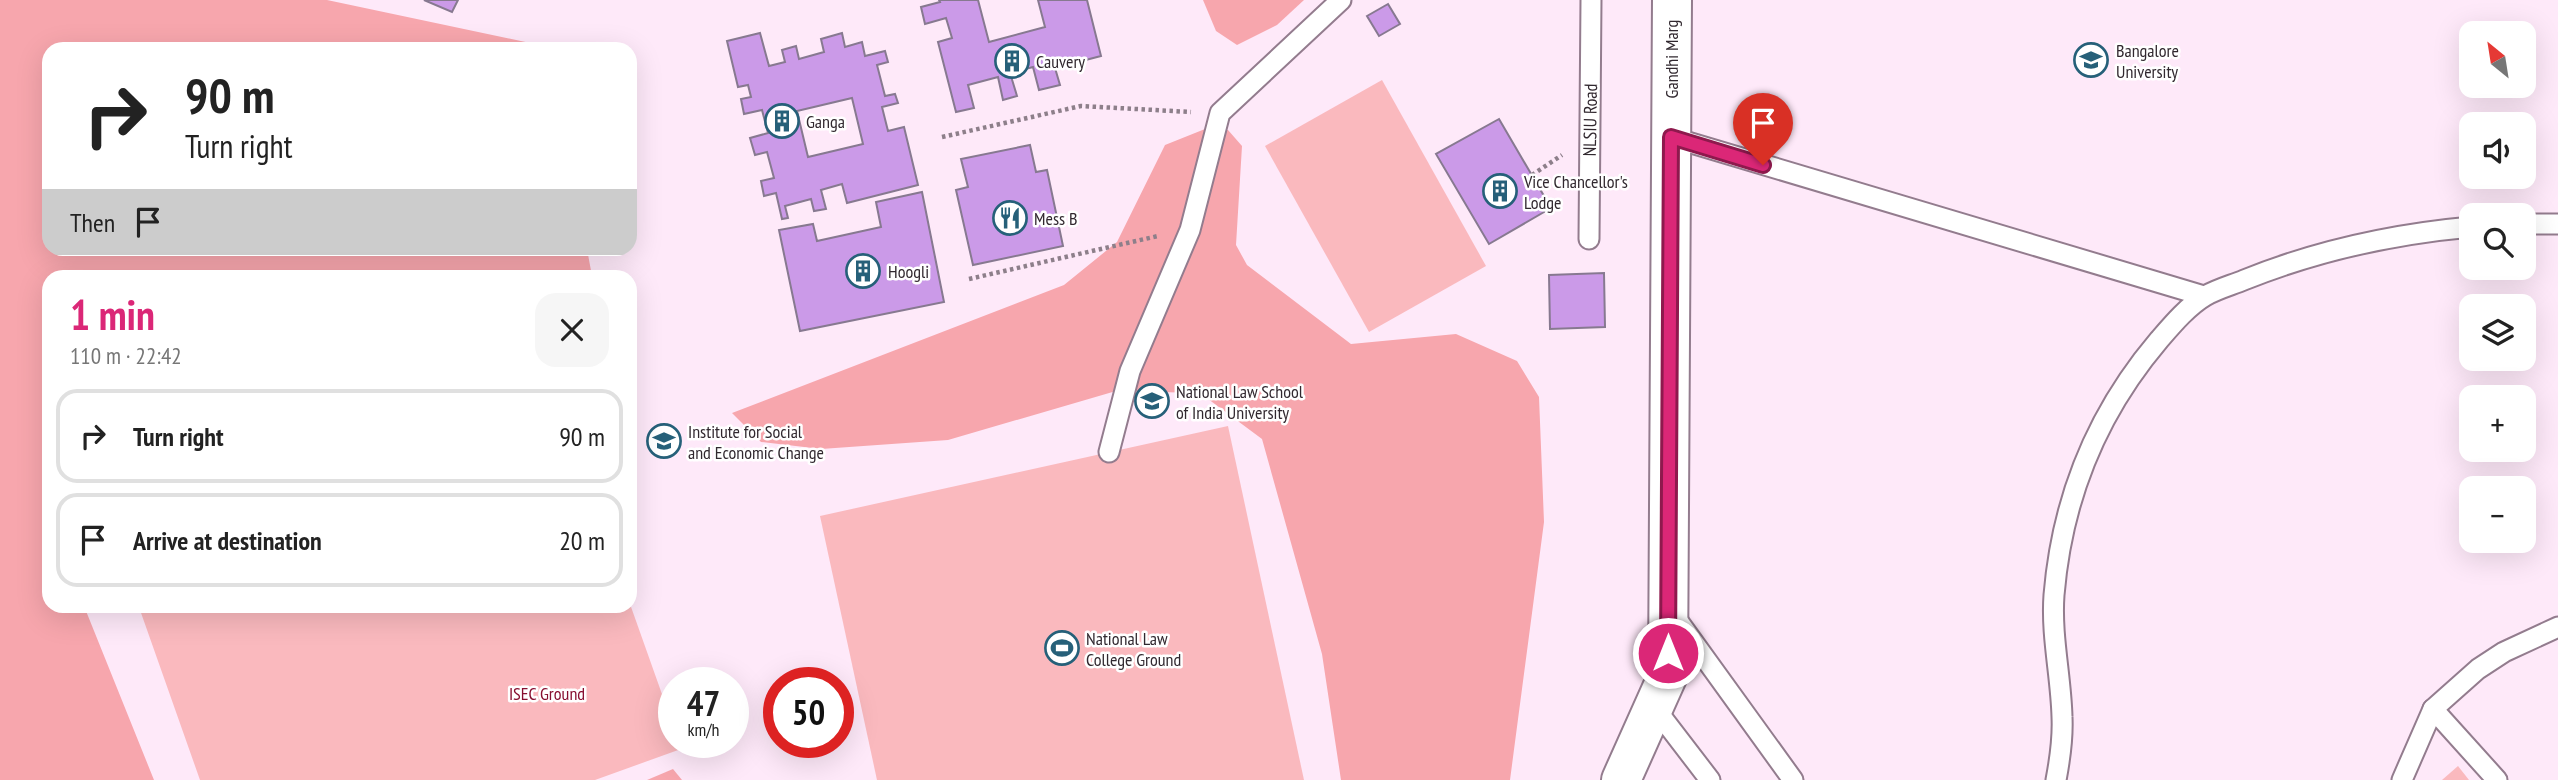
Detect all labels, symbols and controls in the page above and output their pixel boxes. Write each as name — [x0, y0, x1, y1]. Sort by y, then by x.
street label: Gandhi Marg — [1660, 20, 1683, 98]
north arrow — [2459, 21, 2536, 98]
map controls — [2459, 21, 2536, 553]
place label: Bangalore University — [2116, 39, 2179, 83]
school or university icon: Bangalore University — [2072, 41, 2110, 79]
building icon: Cauvery — [993, 42, 1031, 80]
place label: Cauvery — [1036, 50, 1085, 73]
text: 90 m — [185, 63, 274, 127]
icon: right — [70, 70, 161, 161]
street label: NLSIU Road — [1578, 83, 1602, 157]
pin — [1733, 93, 1793, 165]
building icon: Ganga — [763, 102, 801, 140]
icon: arrive — [1744, 104, 1782, 142]
place label: Ganga — [806, 110, 845, 133]
button: sound — [2459, 112, 2536, 189]
text: Turn right — [185, 125, 293, 167]
place label: Vice Chancellor's Lodge — [1523, 170, 1628, 214]
building icon: Vice Chancellor's Lodge — [1481, 172, 1519, 210]
restaurant icon: Mess B — [991, 199, 1029, 237]
icon: arrive — [129, 203, 167, 241]
button: search — [2459, 203, 2536, 280]
text: Then — [70, 206, 115, 239]
place label: Mess B — [1034, 207, 1077, 230]
building icon: Hoogli — [844, 252, 882, 290]
place label: Hoogli — [888, 260, 929, 283]
text: 1 min — [70, 287, 155, 342]
button: close — [535, 293, 609, 367]
button: layers — [2459, 294, 2536, 371]
text: 110 m · 22:42 — [70, 341, 182, 370]
place label: National Law School of India University — [1176, 380, 1304, 424]
school or university icon: National Law School of India University — [1133, 382, 1171, 420]
button: + — [2459, 385, 2536, 462]
icon: right — [74, 417, 112, 455]
text: Turn right — [133, 420, 224, 453]
text: 90 m — [559, 420, 605, 453]
place label: Institute for Social and Economic Change — [688, 420, 824, 464]
school or university icon: Institute for Social and Economic Change — [645, 422, 683, 460]
button: − — [2459, 476, 2536, 553]
icon: arrive — [74, 521, 112, 559]
text: Arrive at destination — [133, 524, 322, 557]
text: 20 m — [559, 524, 605, 557]
position arrow — [1631, 616, 1705, 690]
place label: National Law College Ground — [1086, 627, 1181, 671]
sports icon: National Law College Ground — [1043, 629, 1081, 667]
speed limit sign: 50 — [763, 667, 854, 758]
text: 47 — [687, 680, 720, 726]
park label: ISEC Ground — [509, 682, 585, 705]
text: km/h — [688, 718, 719, 741]

